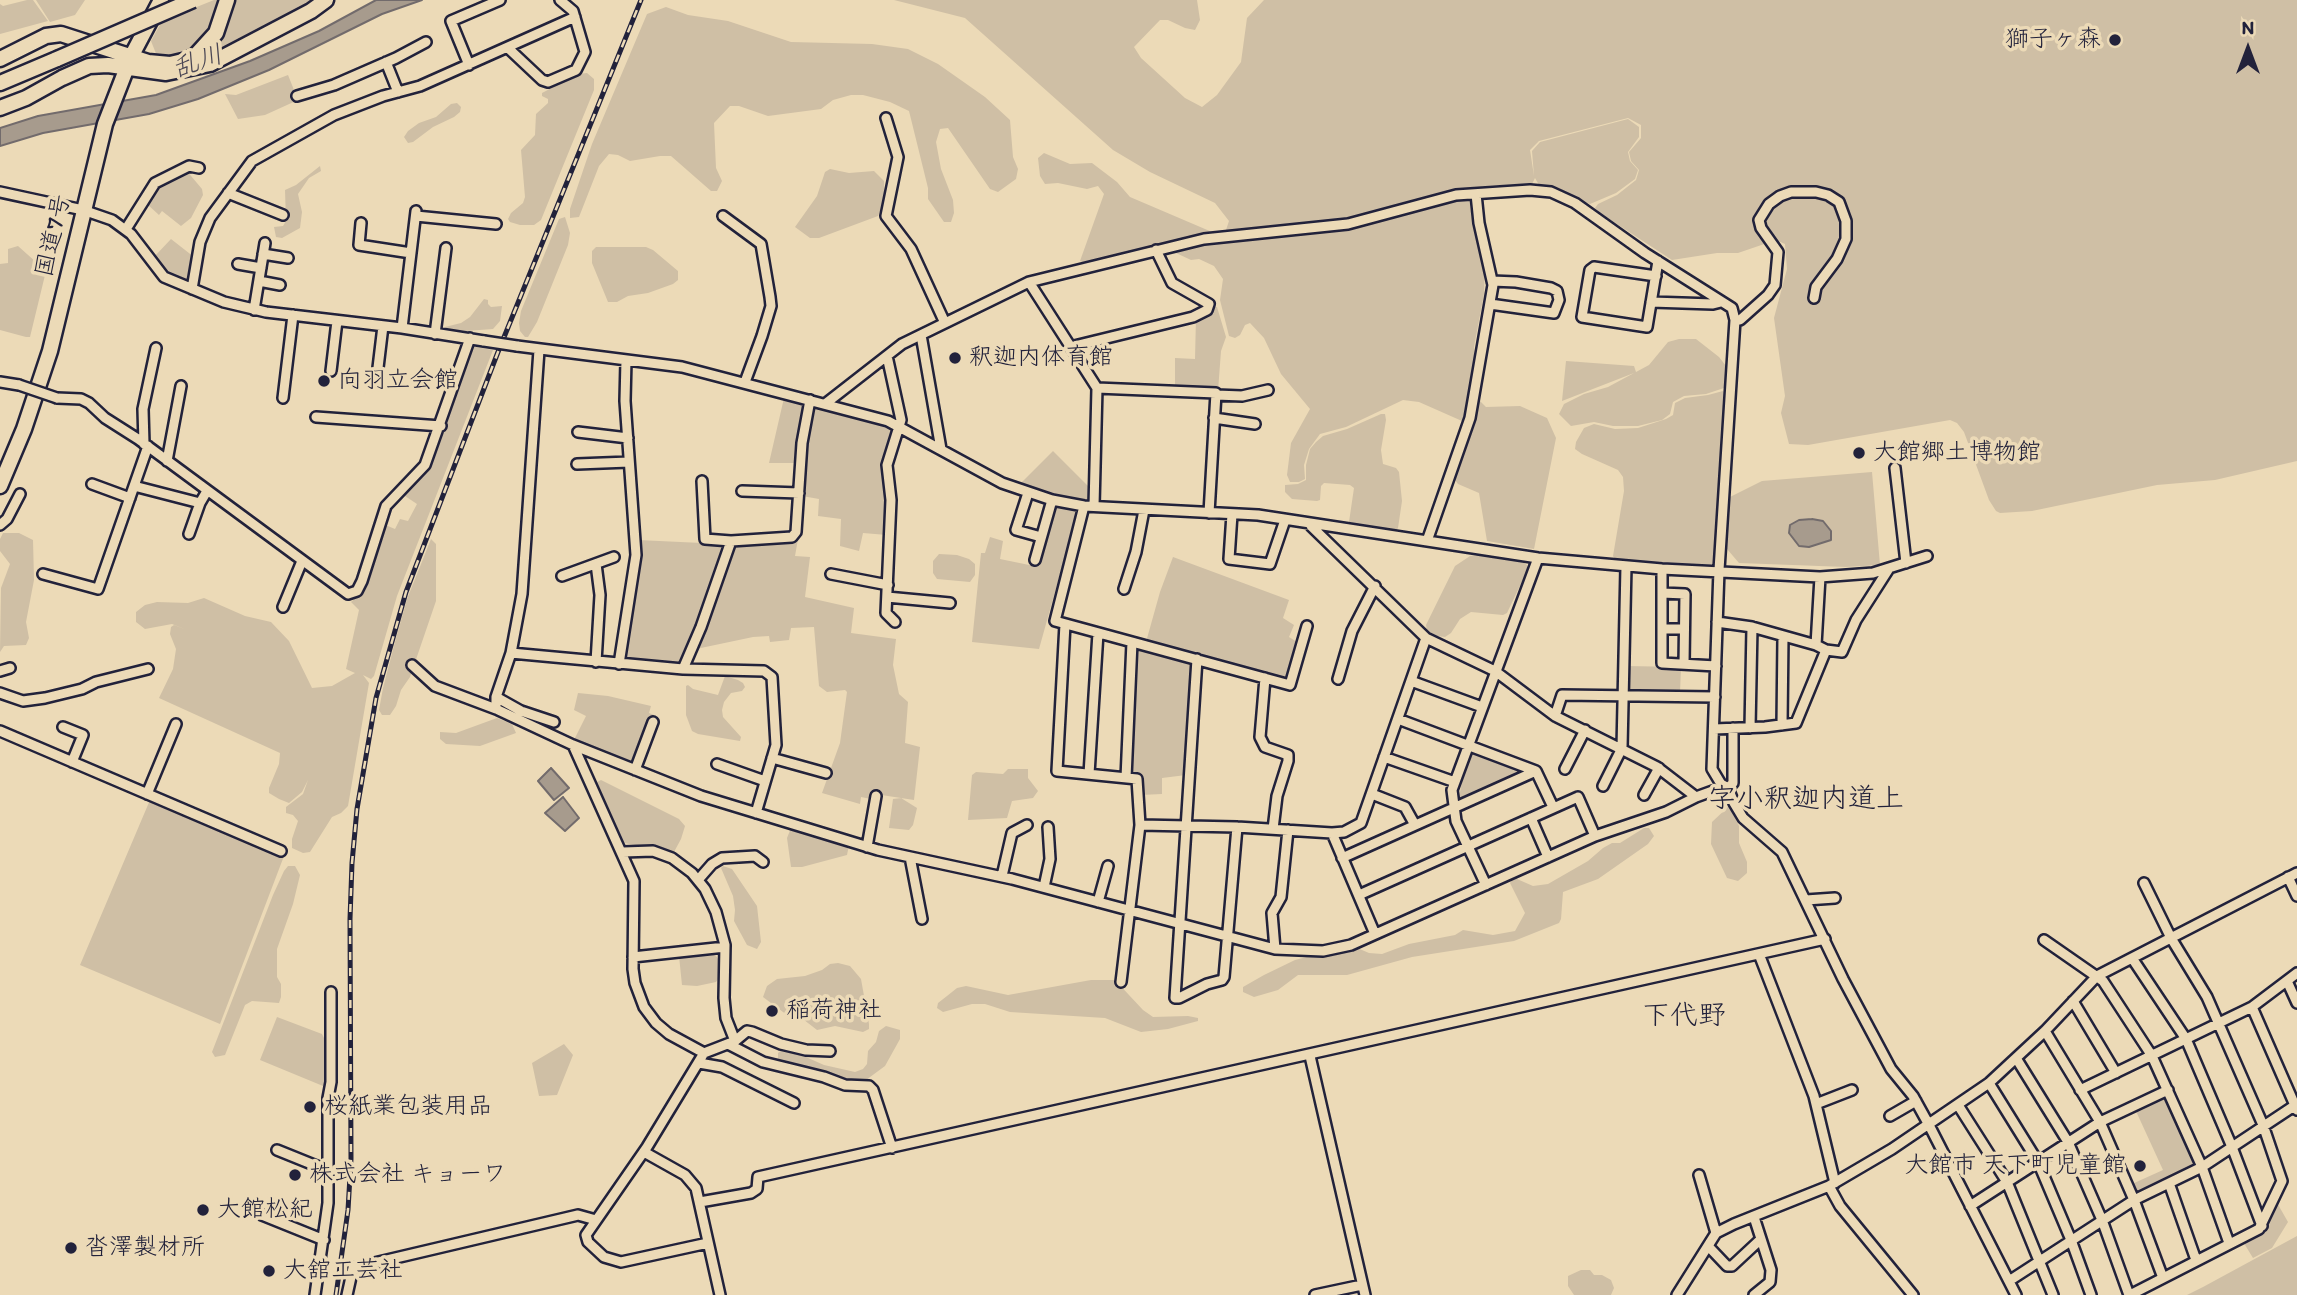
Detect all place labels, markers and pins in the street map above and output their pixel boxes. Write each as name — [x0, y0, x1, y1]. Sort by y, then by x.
place label: 獅子ヶ森 — [2005, 26, 2101, 54]
marker: 獅子ヶ森 — [2107, 32, 2123, 48]
place label: 釈迦内体育館 — [969, 344, 1113, 372]
marker: 釈迦内体育館 — [947, 350, 963, 366]
place label: 向羽立会館 — [338, 367, 458, 395]
marker: 向羽立会館 — [316, 373, 332, 389]
place label: 大館郷土博物館 — [1873, 439, 2041, 467]
marker: 大館郷土博物館 — [1851, 445, 1867, 461]
place label: 稲荷神社 — [786, 997, 882, 1025]
marker: 稲荷神社 — [764, 1003, 780, 1019]
place label: 桜紙業包装用品 — [324, 1093, 492, 1121]
marker: 桜紙業包装用品 — [302, 1099, 318, 1115]
place label: 大館市 天下町児童館 — [1905, 1152, 2126, 1180]
marker: 大館市 天下町児童館 — [2132, 1158, 2148, 1174]
place label: 株式会社 キョーワ — [309, 1161, 506, 1189]
marker: 株式会社 キョーワ — [287, 1167, 303, 1183]
place label: 大館松紀 — [217, 1196, 313, 1224]
marker: 大館松紀 — [195, 1202, 211, 1218]
place label: 沓澤製材所 — [85, 1234, 205, 1262]
marker: 沓澤製材所 — [63, 1240, 79, 1256]
place label: 大舘工芸社 — [283, 1257, 403, 1285]
marker: 大舘工芸社 — [261, 1263, 277, 1279]

